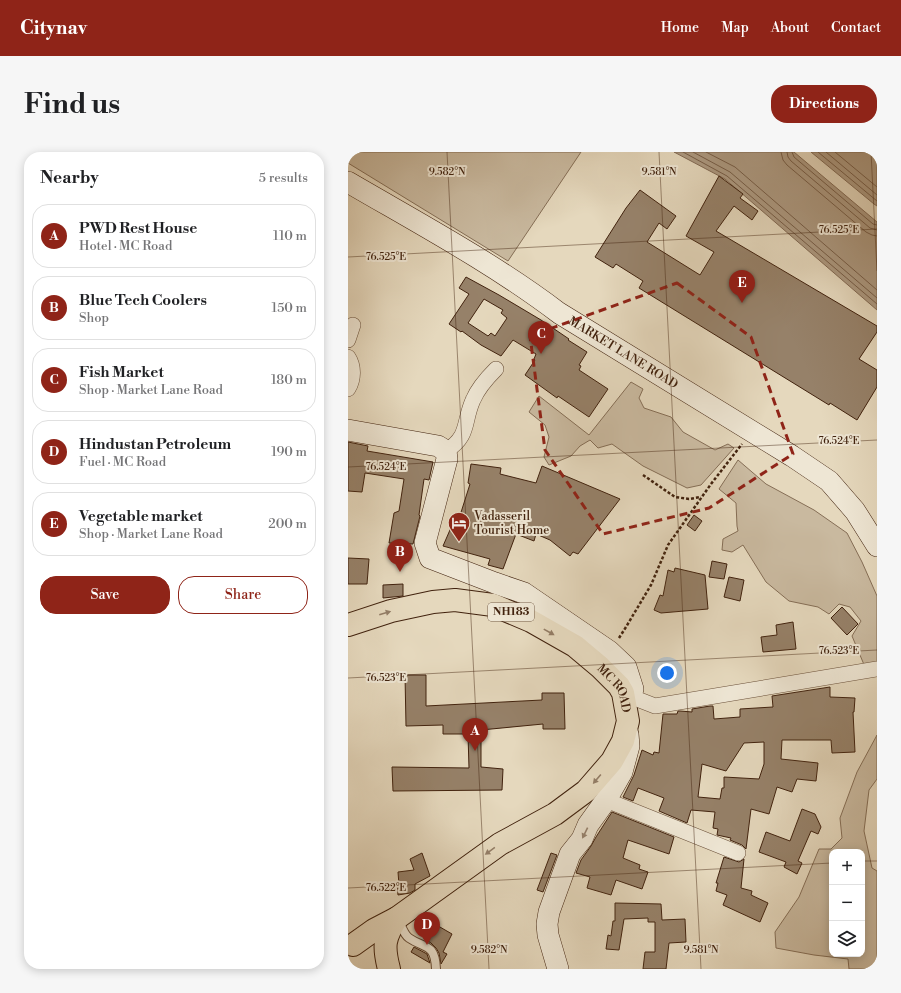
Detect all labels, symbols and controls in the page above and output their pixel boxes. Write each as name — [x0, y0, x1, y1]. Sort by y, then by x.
text: Citynav — [20, 16, 87, 40]
text: Home — [661, 19, 699, 37]
text: Map — [721, 19, 749, 37]
text: About — [771, 19, 809, 37]
text: Contact — [831, 19, 881, 37]
button: Directions — [771, 85, 877, 123]
text: Find us — [24, 87, 120, 122]
text: 9.582°N — [429, 166, 466, 178]
text: 9.581°N — [641, 166, 677, 178]
text: Nearby — [40, 167, 99, 189]
text: 5 results — [259, 170, 308, 186]
text: PWD Rest House — [79, 219, 197, 238]
text: 76.525°E — [819, 224, 859, 236]
text: A — [49, 228, 59, 244]
text: 110 m — [273, 228, 307, 244]
text: Hotel · MC Road — [79, 238, 172, 254]
text: 76.525°E — [366, 251, 406, 263]
pin: E — [729, 270, 755, 303]
text: Blue Tech Coolers — [79, 291, 207, 310]
text: B — [49, 300, 59, 316]
text: 150 m — [272, 300, 307, 316]
text: Shop — [79, 310, 109, 326]
street label: MARKET LANE ROAD — [566, 313, 681, 392]
pin: C — [528, 321, 554, 354]
text: Fish Market — [79, 363, 164, 382]
text: C — [49, 372, 59, 388]
text: 180 m — [271, 372, 307, 388]
text: Shop · Market Lane Road — [79, 382, 223, 398]
text: Hindustan Petroleum — [79, 435, 231, 454]
text: 76.524°E — [819, 435, 859, 447]
text: D — [49, 444, 59, 460]
text: 190 m — [271, 444, 307, 460]
text: Fuel · MC Road — [79, 454, 166, 470]
text: 76.524°E — [366, 461, 406, 473]
text: Vegetable market — [79, 507, 203, 526]
place label: Vadasseril Tourist Home — [473, 509, 549, 538]
hotel icon: Vadasseril Tourist Home — [446, 510, 472, 543]
text: E — [49, 516, 59, 532]
text: 200 m — [268, 516, 307, 532]
text: Shop · Market Lane Road — [79, 526, 223, 542]
pin: B — [387, 539, 413, 572]
button: Save — [40, 576, 170, 614]
button: Share — [178, 576, 308, 614]
road number: NH183 — [488, 603, 534, 621]
one-way arrow — [379, 610, 391, 616]
one-way arrow — [544, 628, 555, 635]
text: 76.523°E — [819, 645, 859, 657]
street label: MC ROAD — [594, 661, 634, 714]
your location — [657, 663, 677, 683]
text: 76.523°E — [366, 672, 406, 684]
pin: A — [462, 718, 488, 751]
one-way arrow — [592, 774, 601, 784]
one-way arrow — [582, 827, 588, 838]
one-way arrow — [484, 847, 495, 855]
map controls — [829, 849, 865, 957]
button: + — [829, 849, 865, 885]
text: 76.522°E — [366, 882, 406, 894]
button: − — [829, 885, 865, 921]
pin: D — [414, 912, 440, 945]
button: layers — [829, 921, 865, 957]
text: 9.582°N — [471, 944, 508, 956]
text: 9.581°N — [683, 944, 719, 956]

